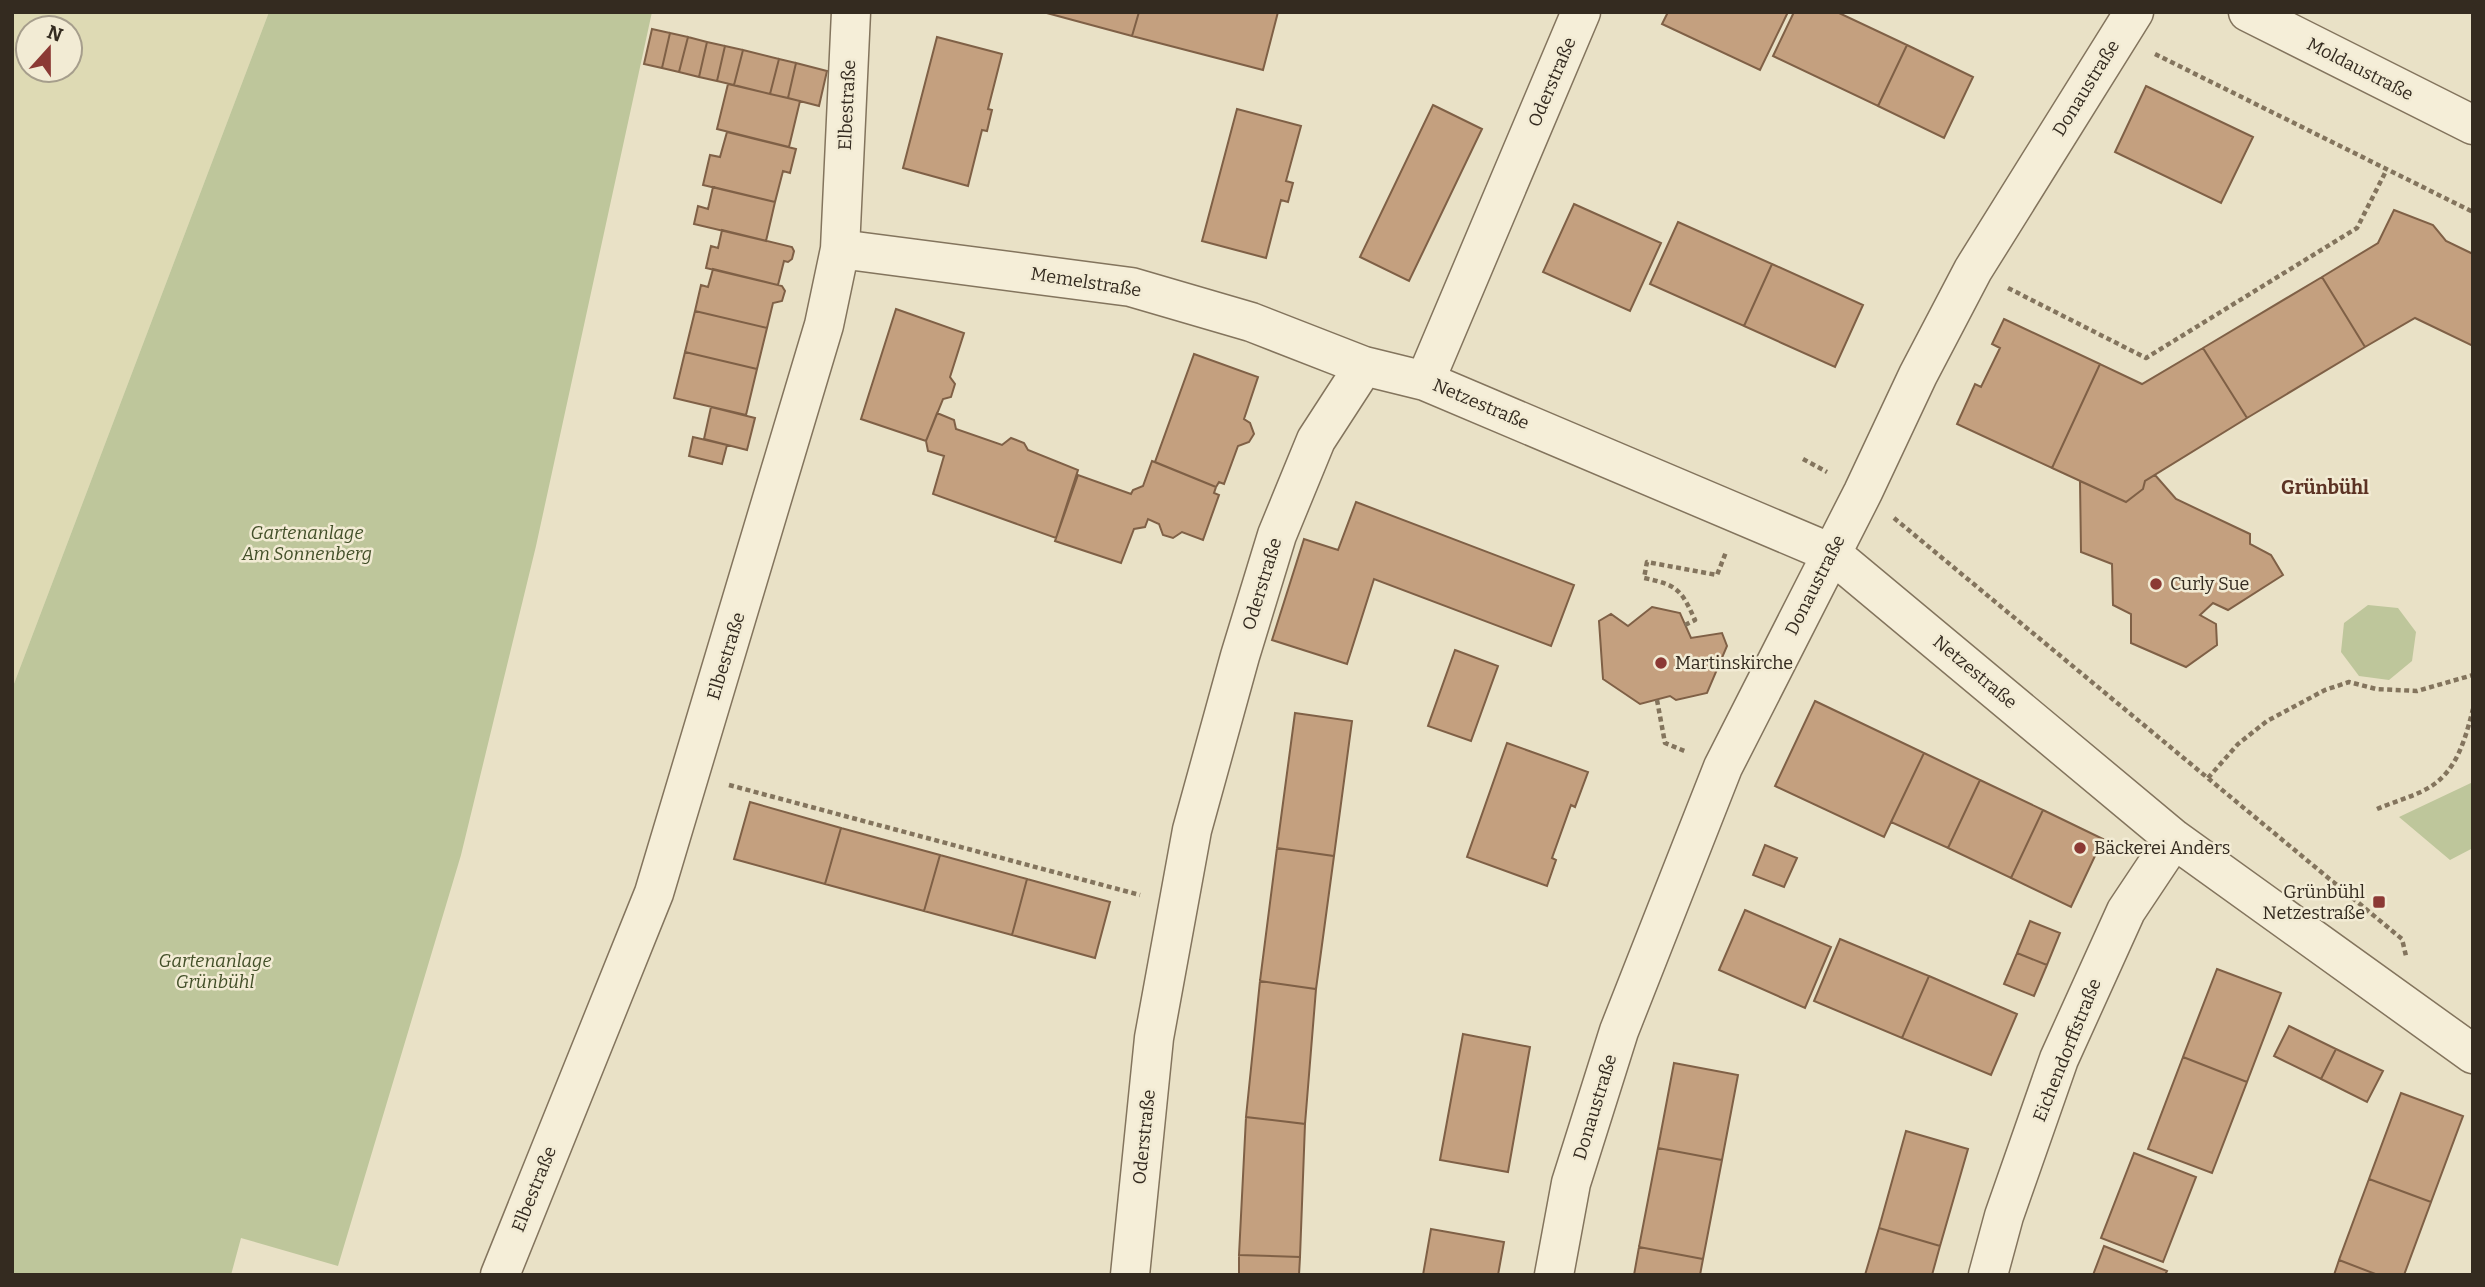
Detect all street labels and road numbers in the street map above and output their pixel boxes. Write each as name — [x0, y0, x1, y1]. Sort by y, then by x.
street label: Moldaustraße — [2303, 33, 2417, 105]
street label: Oderstraße — [1523, 34, 1581, 130]
street label: Donaustraße — [2048, 36, 2124, 140]
street label: Elbestraße — [834, 59, 860, 151]
street label: Memelstraße — [1029, 262, 1143, 302]
street label: Netzestraße — [1429, 374, 1533, 434]
street label: Donaustraße — [1780, 531, 1850, 639]
street label: Oderstraße — [1238, 535, 1286, 633]
street label: Elbestraße — [702, 610, 750, 702]
street label: Netzestraße — [1929, 631, 2021, 713]
street label: Eichendorffstraße — [2028, 975, 2106, 1125]
street label: Donaustraße — [1569, 1052, 1621, 1162]
street label: Oderstraße — [1128, 1088, 1160, 1186]
street label: Elbestraße — [507, 1143, 561, 1235]

